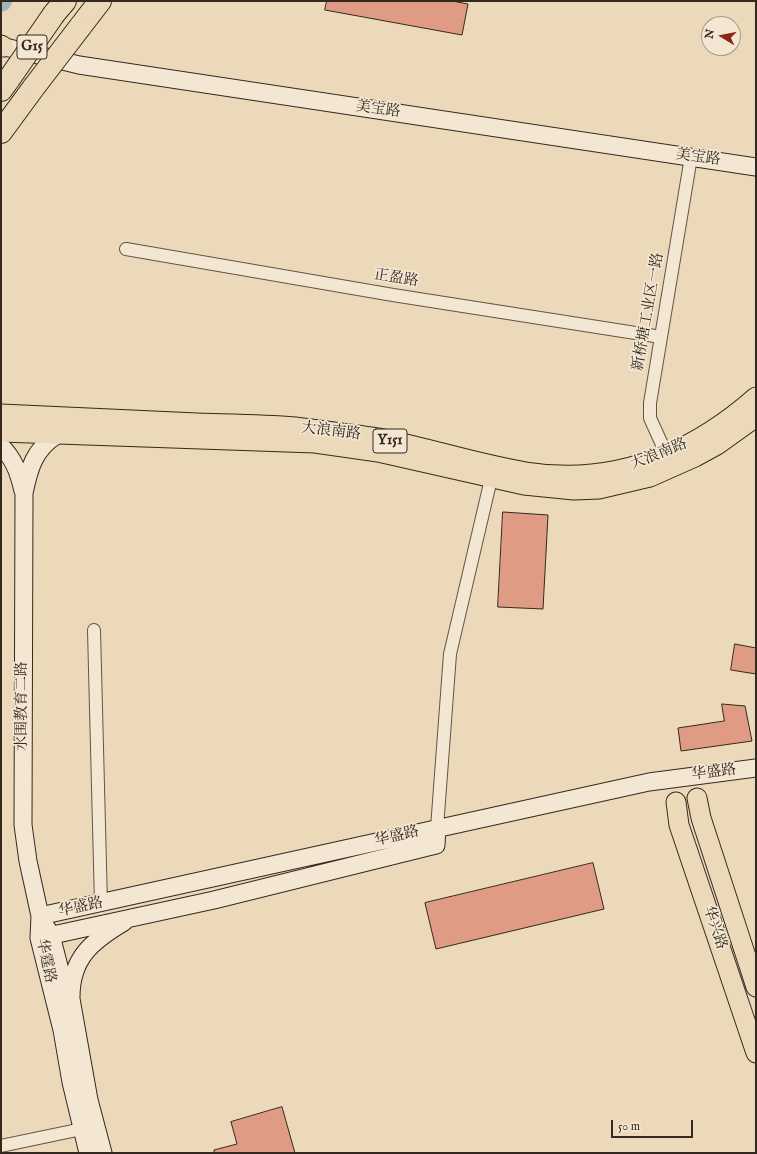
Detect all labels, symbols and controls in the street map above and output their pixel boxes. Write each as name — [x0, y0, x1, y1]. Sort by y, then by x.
north arrow — [701, 16, 741, 56]
text: N — [702, 28, 718, 40]
road number: G15 — [17, 35, 47, 59]
street label: 美宝路 — [354, 98, 402, 122]
street label: 美宝路 — [674, 146, 722, 170]
street label: 新桥塘工业区一路 — [630, 251, 668, 373]
street label: 正盈路 — [372, 267, 420, 291]
street label: 大浪南路 — [300, 419, 362, 445]
road number: Y151 — [373, 429, 407, 453]
street label: 大浪南路 — [628, 435, 690, 475]
street label: 水围教育二路 — [14, 661, 32, 751]
street label: 华盛路 — [691, 761, 737, 785]
street label: 华盛路 — [373, 823, 421, 851]
street label: 华盛路 — [57, 895, 105, 921]
street label: 华兴路 — [698, 904, 730, 952]
street label: 华霆路 — [32, 937, 58, 985]
scale bar — [613, 1112, 695, 1138]
text: 50 m — [618, 1119, 640, 1134]

